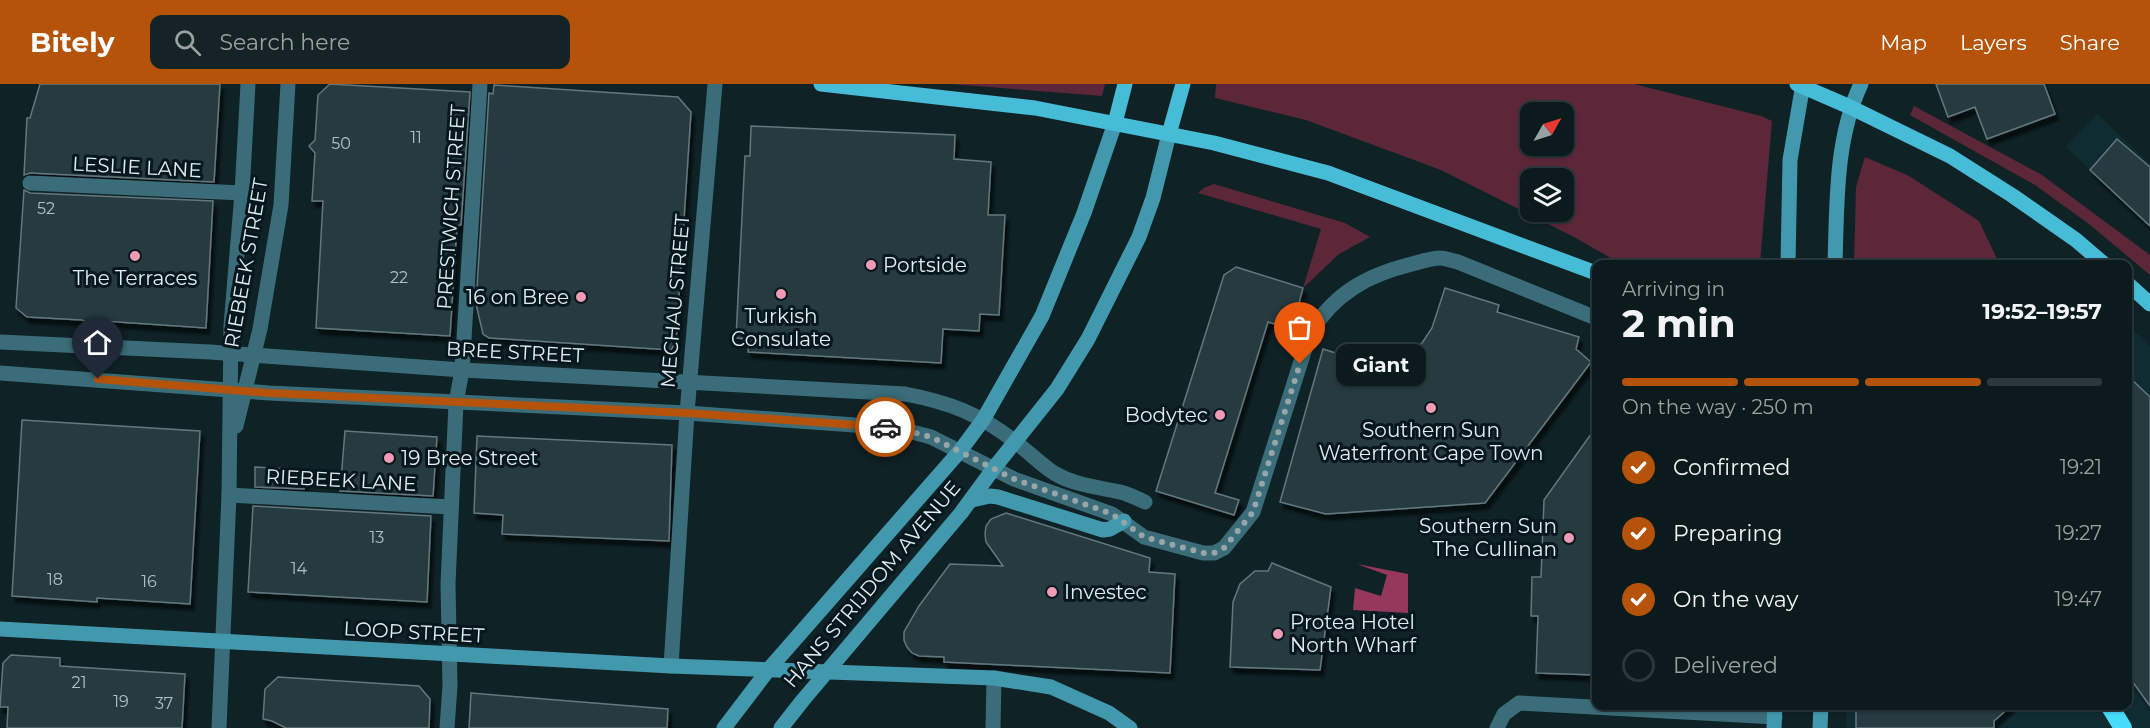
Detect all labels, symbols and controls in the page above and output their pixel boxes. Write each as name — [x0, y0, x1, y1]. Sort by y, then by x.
search box — [150, 15, 570, 69]
text: Bitely — [30, 25, 114, 59]
icon: search — [171, 26, 204, 59]
text: Search here — [219, 29, 350, 56]
text: Map — [1880, 30, 1927, 55]
text: Layers — [1960, 30, 2027, 55]
text: Share — [2060, 30, 2120, 55]
north arrow — [1520, 102, 1574, 156]
map controls — [1520, 102, 1574, 222]
street label: PRESTWICH STREET — [432, 103, 470, 310]
house number: 11 — [410, 128, 422, 147]
house number: 50 — [331, 134, 351, 153]
street label: LESLIE LANE — [72, 152, 202, 182]
button: layers — [1520, 168, 1574, 222]
street label: RIEBEEK STREET — [219, 176, 273, 350]
house number: 52 — [37, 199, 55, 218]
street label: MECHAU STREET — [655, 213, 695, 389]
marker: The Terraces — [128, 249, 142, 263]
place label: Portside — [883, 253, 967, 277]
marker: Portside — [864, 258, 878, 272]
place label: The Terraces — [73, 266, 198, 290]
house number: 22 — [390, 268, 408, 287]
text: Arriving in — [1622, 277, 1725, 301]
place label: 16 on Bree — [466, 285, 569, 309]
marker: Turkish Consulate — [774, 287, 788, 301]
marker: 16 on Bree — [574, 290, 588, 304]
text: 19:52–19:57 — [1982, 298, 2102, 325]
text: 2 min — [1622, 299, 1736, 347]
pin — [1274, 302, 1325, 364]
place label: Turkish Consulate — [731, 304, 831, 351]
icon: bag — [1283, 311, 1316, 344]
pin — [72, 317, 123, 379]
icon: home — [81, 326, 114, 359]
street label: BREE STREET — [446, 336, 585, 368]
callout: Giant — [1336, 343, 1426, 385]
text: Giant — [1353, 353, 1409, 377]
text: On the way · 250 m — [1622, 395, 1814, 419]
courier — [855, 397, 915, 457]
marker: Southern Sun Waterfront Cape Town — [1424, 401, 1438, 415]
place label: Bodytec — [1125, 403, 1208, 427]
marker: Bodytec — [1213, 408, 1227, 422]
icon: car — [869, 411, 902, 444]
place label: Southern Sun Waterfront Cape Town — [1318, 418, 1544, 465]
place label: 19 Bree Street — [401, 446, 538, 470]
marker: 19 Bree Street — [382, 451, 396, 465]
icon: check — [1622, 451, 1655, 484]
text: Confirmed — [1673, 454, 1790, 481]
text: 19:21 — [2060, 455, 2102, 479]
street label: RIEBEEK LANE — [265, 464, 417, 496]
street label: HANS STRIJDOM AVENUE — [779, 476, 965, 692]
place label: Southern Sun The Cullinan — [1419, 514, 1557, 561]
icon: check — [1622, 517, 1655, 550]
text: Preparing — [1673, 520, 1782, 547]
text: 19:27 — [2055, 521, 2102, 545]
house number: 13 — [370, 528, 384, 547]
marker: Southern Sun The Cullinan — [1562, 531, 1576, 545]
house number: 14 — [291, 559, 308, 578]
house number: 18 — [47, 570, 63, 589]
house number: 16 — [141, 572, 157, 591]
place label: Investec — [1064, 580, 1147, 604]
icon: check — [1622, 583, 1655, 616]
marker: Investec — [1045, 585, 1059, 599]
text: On the way — [1673, 586, 1798, 613]
text: 19:47 — [2054, 587, 2102, 611]
place label: Protea Hotel North Wharf — [1290, 610, 1417, 657]
street label: LOOP STREET — [343, 616, 486, 648]
marker: Protea Hotel North Wharf — [1271, 627, 1285, 641]
text: Delivered — [1673, 652, 1778, 679]
house number: 21 — [72, 673, 86, 692]
house number: 19 — [113, 692, 129, 711]
house number: 37 — [155, 694, 173, 713]

